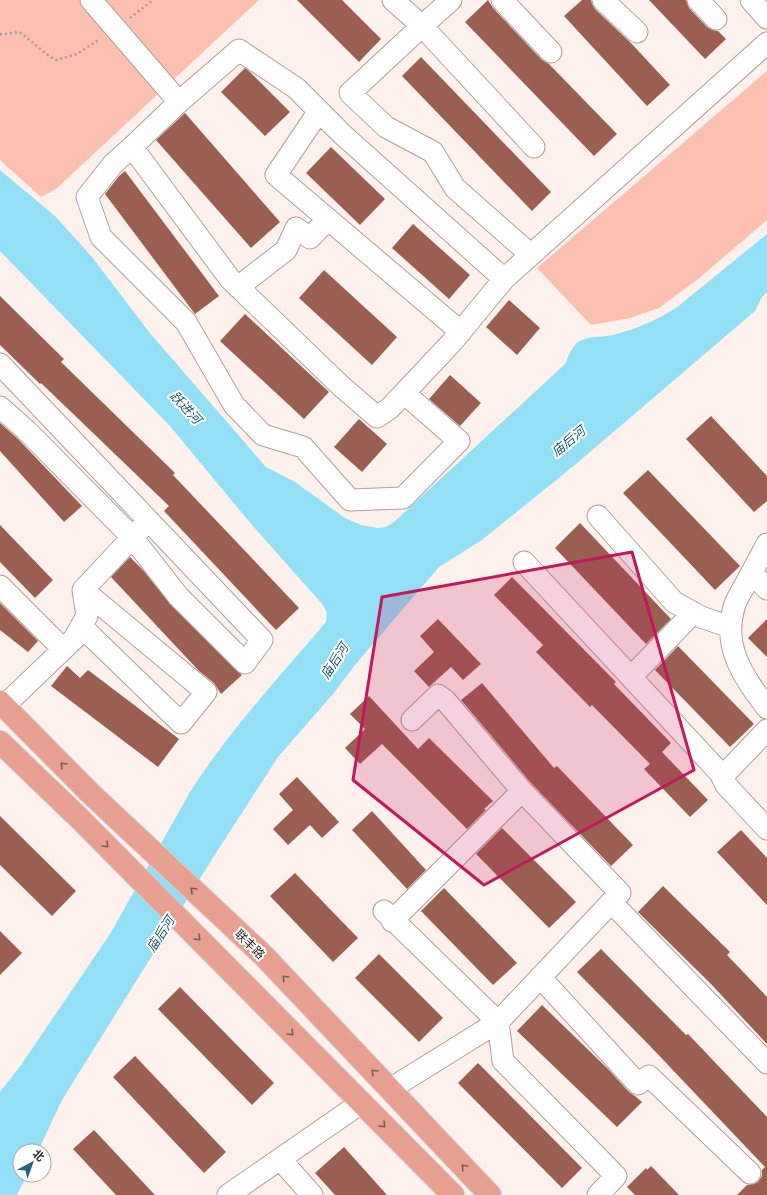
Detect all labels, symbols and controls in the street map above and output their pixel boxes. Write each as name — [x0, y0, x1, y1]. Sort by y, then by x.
water label: 跃进河 — [166, 387, 208, 430]
water label: 庙后河 — [547, 420, 591, 460]
water label: 庙后河 — [316, 637, 354, 682]
one-way arrow — [60, 763, 68, 770]
one-way arrow — [101, 840, 109, 848]
one-way arrow — [191, 888, 198, 895]
water label: 庙后河 — [142, 910, 180, 955]
street label: 联丰路 — [231, 925, 269, 963]
one-way arrow — [193, 933, 201, 941]
one-way arrow — [282, 975, 289, 983]
one-way arrow — [287, 1028, 294, 1036]
one-way arrow — [372, 1070, 379, 1077]
one-way arrow — [378, 1120, 386, 1128]
north arrow — [12, 1143, 52, 1183]
text: 北 — [30, 1146, 48, 1164]
one-way arrow — [461, 1164, 468, 1172]

